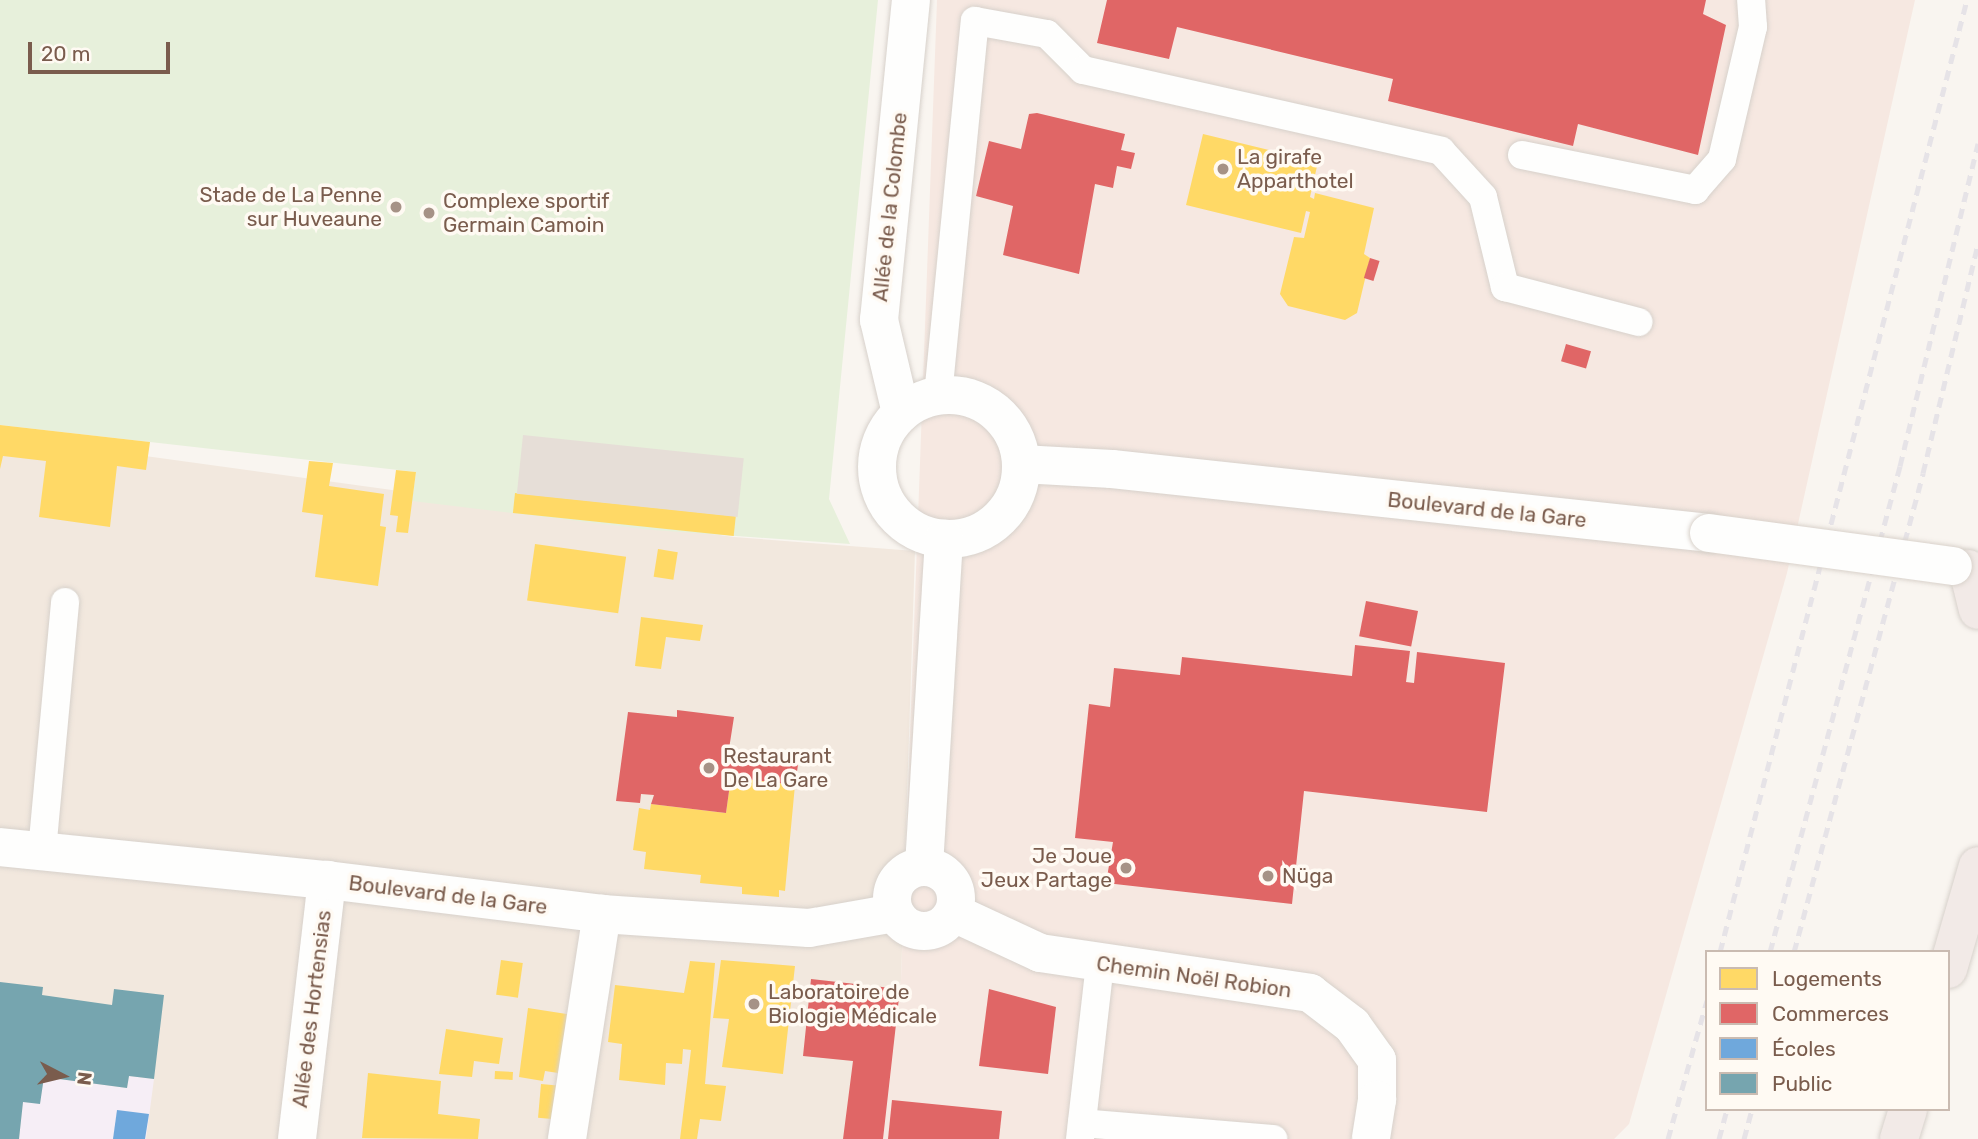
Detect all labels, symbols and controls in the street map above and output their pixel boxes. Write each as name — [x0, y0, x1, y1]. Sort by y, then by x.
scale bar — [32, 28, 173, 72]
text: 20 m — [41, 41, 90, 66]
street label: Allée de la Colombe — [868, 111, 912, 303]
place label: La girafe Apparthotel — [1237, 144, 1354, 194]
marker: La girafe Apparthotel — [1215, 161, 1231, 177]
place label: Stade de La Penne sur Huveaune — [199, 182, 382, 232]
place label: Complexe sportif Germain Camoin — [443, 188, 609, 238]
marker: Stade de La Penne sur Huveaune — [388, 199, 404, 215]
marker: Complexe sportif Germain Camoin — [421, 205, 437, 221]
street label: Boulevard de la Gare — [1386, 487, 1588, 533]
place label: Restaurant De La Gare — [723, 743, 832, 793]
marker: Restaurant De La Gare — [701, 760, 717, 776]
place label: Je Joue Jeux Partage — [981, 843, 1112, 893]
marker: Je Joue Jeux Partage — [1118, 860, 1134, 876]
place label: Nüga — [1282, 863, 1333, 889]
marker: Nüga — [1260, 868, 1276, 884]
street label: Boulevard de la Gare — [347, 870, 549, 920]
street label: Allée des Hortensias — [287, 909, 337, 1109]
legend — [1705, 950, 1950, 1111]
street label: Chemin Noël Robion — [1095, 951, 1293, 1003]
text: Logements — [1772, 966, 1882, 991]
place label: Laboratoire de Biologie Médicale — [768, 979, 937, 1029]
marker: Laboratoire de Biologie Médicale — [746, 996, 762, 1012]
text: Commerces — [1772, 1001, 1889, 1026]
text: Écoles — [1772, 1036, 1836, 1061]
north arrow — [28, 1041, 98, 1111]
text: N — [72, 1070, 97, 1087]
text: Public — [1772, 1071, 1832, 1096]

